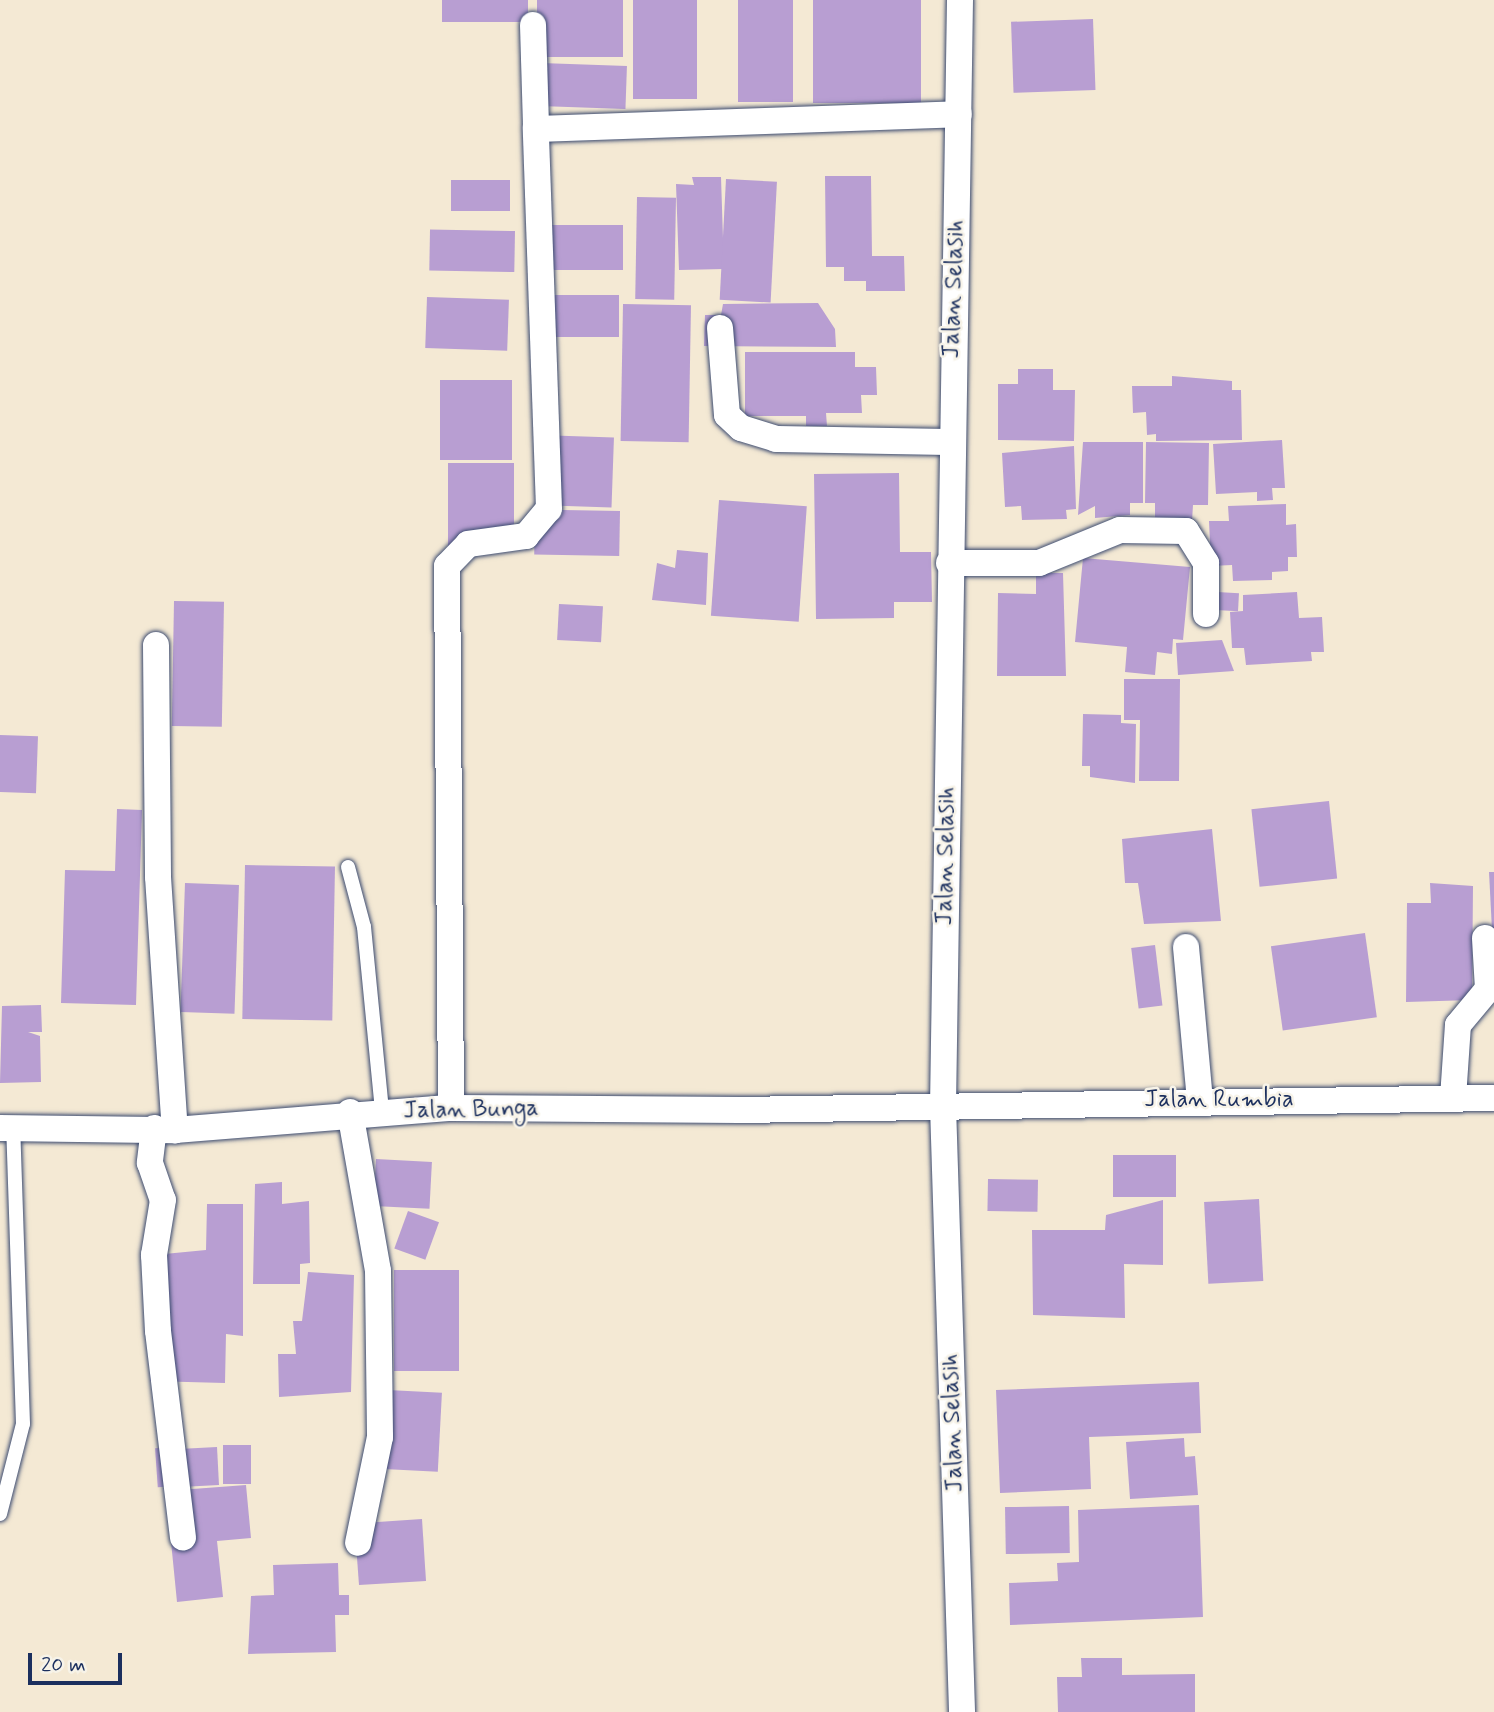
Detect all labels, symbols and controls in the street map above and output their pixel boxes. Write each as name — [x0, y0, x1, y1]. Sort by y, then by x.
street label: Jalan Selasih — [937, 219, 971, 359]
street label: Jalan Selasih — [930, 786, 962, 926]
street label: Jalan Rumbia — [1144, 1086, 1294, 1114]
street label: Jalan Bunga — [405, 1094, 537, 1126]
street label: Jalan Selasih — [936, 1353, 970, 1493]
scale bar — [32, 1638, 126, 1682]
text: 20 m — [41, 1651, 86, 1679]

